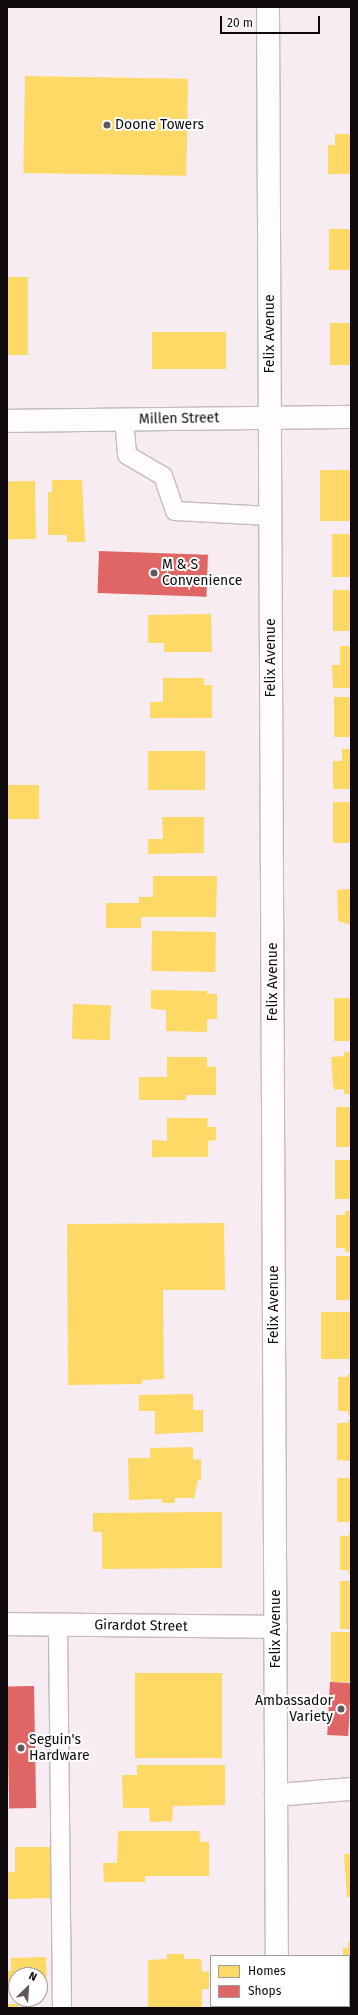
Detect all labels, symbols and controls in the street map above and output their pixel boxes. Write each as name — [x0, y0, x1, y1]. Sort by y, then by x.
scale bar — [222, 8, 322, 34]
text: 20 m — [227, 16, 253, 30]
place label: Doone Towers — [115, 117, 204, 133]
marker: Doone Towers — [102, 120, 112, 130]
street label: Felix Avenue — [262, 294, 278, 374]
street label: Millen Street — [139, 410, 219, 428]
place label: M & S Convenience — [162, 557, 242, 590]
marker: M & S Convenience — [149, 568, 159, 578]
street label: Felix Avenue — [263, 618, 279, 698]
street label: Felix Avenue — [265, 942, 281, 1022]
street label: Felix Avenue — [266, 1265, 282, 1345]
street label: Felix Avenue — [268, 1589, 284, 1669]
street label: Girardot Street — [94, 1617, 188, 1635]
place label: Ambassador Variety — [255, 1693, 333, 1726]
marker: Ambassador Variety — [336, 1704, 346, 1714]
place label: Seguin's Hardware — [29, 1732, 90, 1764]
marker: Seguin's Hardware — [16, 1743, 26, 1753]
legend — [210, 1955, 350, 2007]
text: Homes — [248, 1964, 286, 1978]
north arrow — [8, 1967, 48, 2007]
text: N — [27, 1969, 39, 1984]
text: Shops — [248, 1984, 281, 1998]

